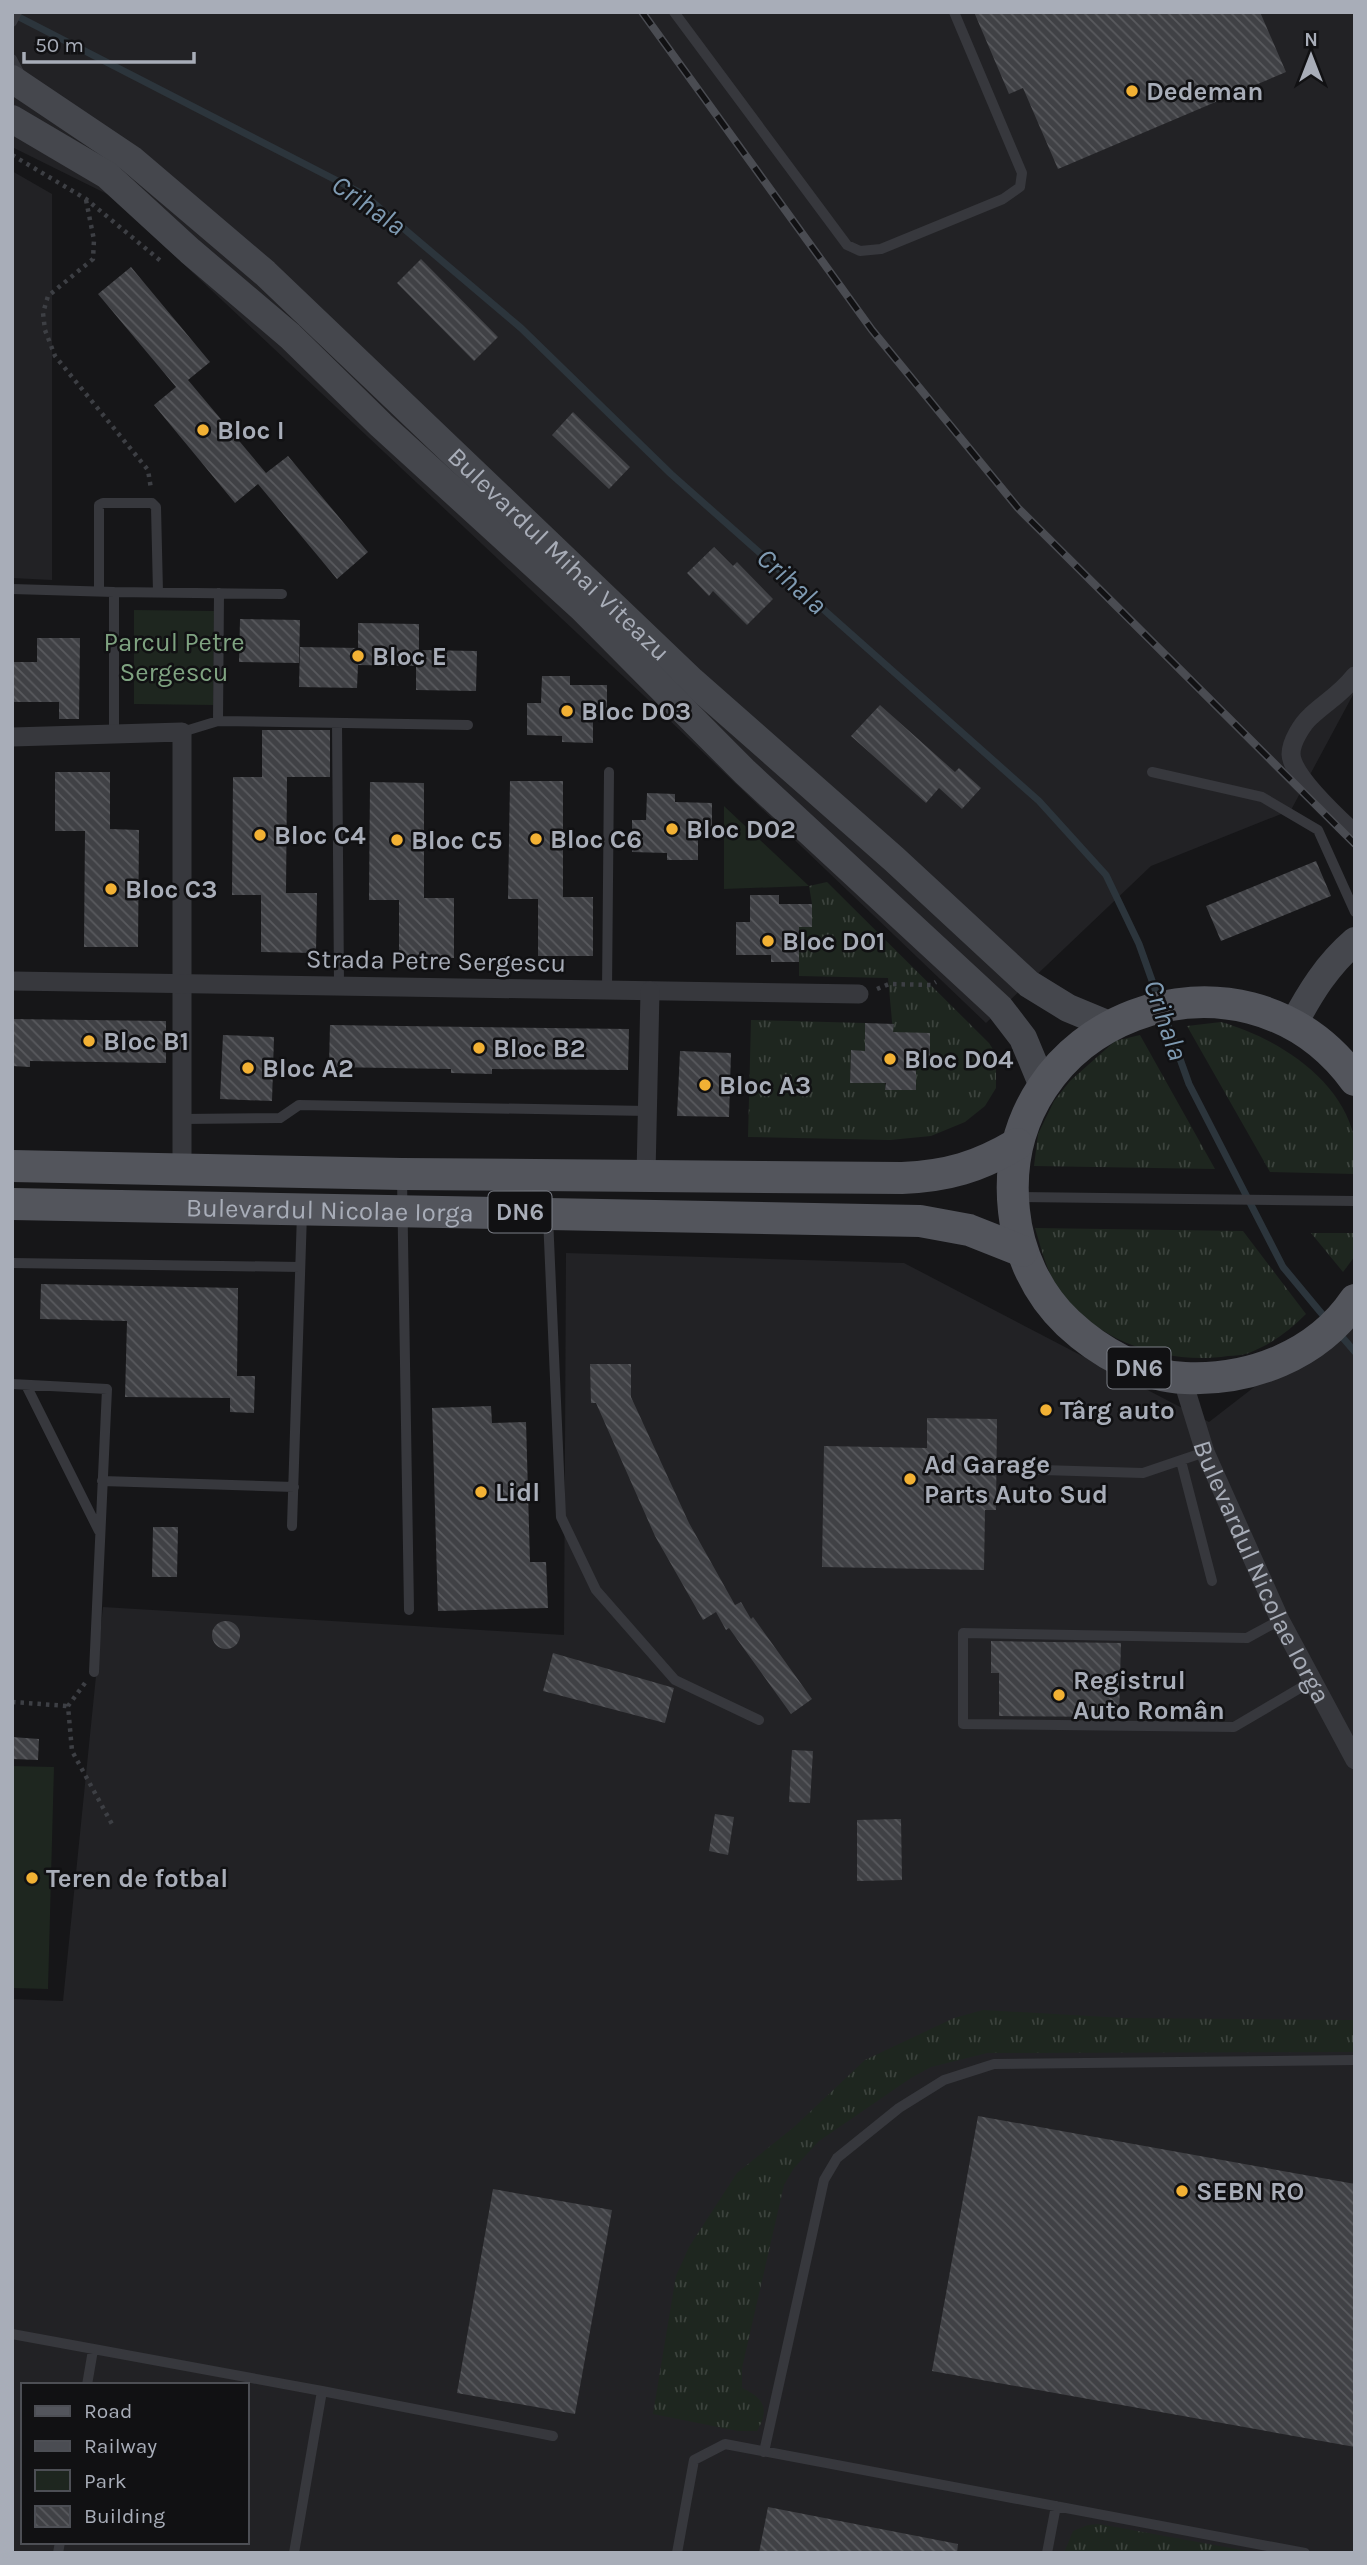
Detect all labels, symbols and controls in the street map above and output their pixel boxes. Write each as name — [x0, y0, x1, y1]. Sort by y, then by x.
scale bar — [24, 21, 194, 65]
north arrow — [1276, 21, 1346, 91]
text: N — [1304, 29, 1318, 51]
text: 50 m — [35, 33, 84, 57]
place label: Dedeman — [1146, 76, 1263, 107]
marker: Dedeman — [1124, 83, 1140, 99]
water label: Crihala — [325, 168, 413, 242]
place label: Bloc I — [217, 415, 285, 446]
marker: Bloc I — [195, 422, 211, 438]
street label: Bulevardul Mihai Viteazu — [441, 441, 677, 667]
water label: Crihala — [750, 541, 834, 621]
park label: Parcul Petre Sergescu — [104, 627, 245, 688]
place label: Bloc E — [372, 641, 447, 672]
marker: Bloc E — [350, 648, 366, 664]
place label: Bloc D03 — [581, 696, 691, 727]
marker: Bloc D03 — [559, 703, 575, 719]
place label: Bloc D02 — [686, 814, 796, 845]
place label: Bloc C4 — [274, 820, 366, 851]
marker: Bloc D02 — [664, 821, 680, 837]
place label: Bloc C6 — [550, 824, 642, 855]
place label: Bloc C5 — [411, 825, 502, 856]
marker: Bloc C4 — [252, 827, 268, 843]
marker: Bloc C6 — [528, 831, 544, 847]
marker: Bloc C5 — [389, 832, 405, 848]
place label: Bloc C3 — [125, 874, 217, 905]
marker: Bloc C3 — [103, 881, 119, 897]
place label: Bloc D01 — [782, 926, 885, 957]
marker: Bloc D01 — [760, 933, 776, 949]
street label: Strada Petre Sergescu — [306, 943, 566, 979]
water label: Crihala — [1137, 975, 1195, 1065]
place label: Bloc B1 — [103, 1026, 189, 1057]
marker: Bloc B1 — [81, 1033, 97, 1049]
place label: Bloc B2 — [493, 1033, 585, 1064]
marker: Bloc B2 — [471, 1040, 487, 1056]
place label: Bloc D04 — [904, 1044, 1014, 1075]
marker: Bloc D04 — [882, 1051, 898, 1067]
place label: Bloc A2 — [262, 1053, 354, 1084]
marker: Bloc A2 — [240, 1060, 256, 1076]
place label: Bloc A3 — [719, 1070, 811, 1101]
marker: Bloc A3 — [697, 1077, 713, 1093]
street label: Bulevardul Nicolae Iorga — [186, 1192, 474, 1228]
road number: DN6 — [489, 1192, 552, 1232]
road number: DN6 — [1108, 1348, 1170, 1388]
place label: Târg auto — [1060, 1395, 1175, 1426]
marker: Târg auto — [1038, 1402, 1054, 1418]
street label: Bulevardul Nicolae Iorga — [1187, 1437, 1337, 1709]
place label: Ad Garage Parts Auto Sud — [924, 1449, 1108, 1510]
marker: Ad Garage Parts Auto Sud — [902, 1471, 918, 1487]
place label: Lidl — [495, 1477, 540, 1508]
marker: Lidl — [473, 1484, 489, 1500]
place label: Registrul Auto Român — [1073, 1665, 1225, 1726]
marker: Registrul Auto Român — [1051, 1687, 1067, 1703]
place label: Teren de fotbal — [46, 1863, 228, 1894]
marker: Teren de fotbal — [24, 1870, 40, 1886]
place label: SEBN RO — [1196, 2176, 1304, 2207]
marker: SEBN RO — [1174, 2183, 1190, 2199]
legend — [21, 2383, 248, 2544]
text: Road — [84, 2399, 132, 2423]
text: Railway — [84, 2434, 157, 2458]
text: Park — [84, 2469, 127, 2493]
text: Building — [84, 2504, 165, 2528]

